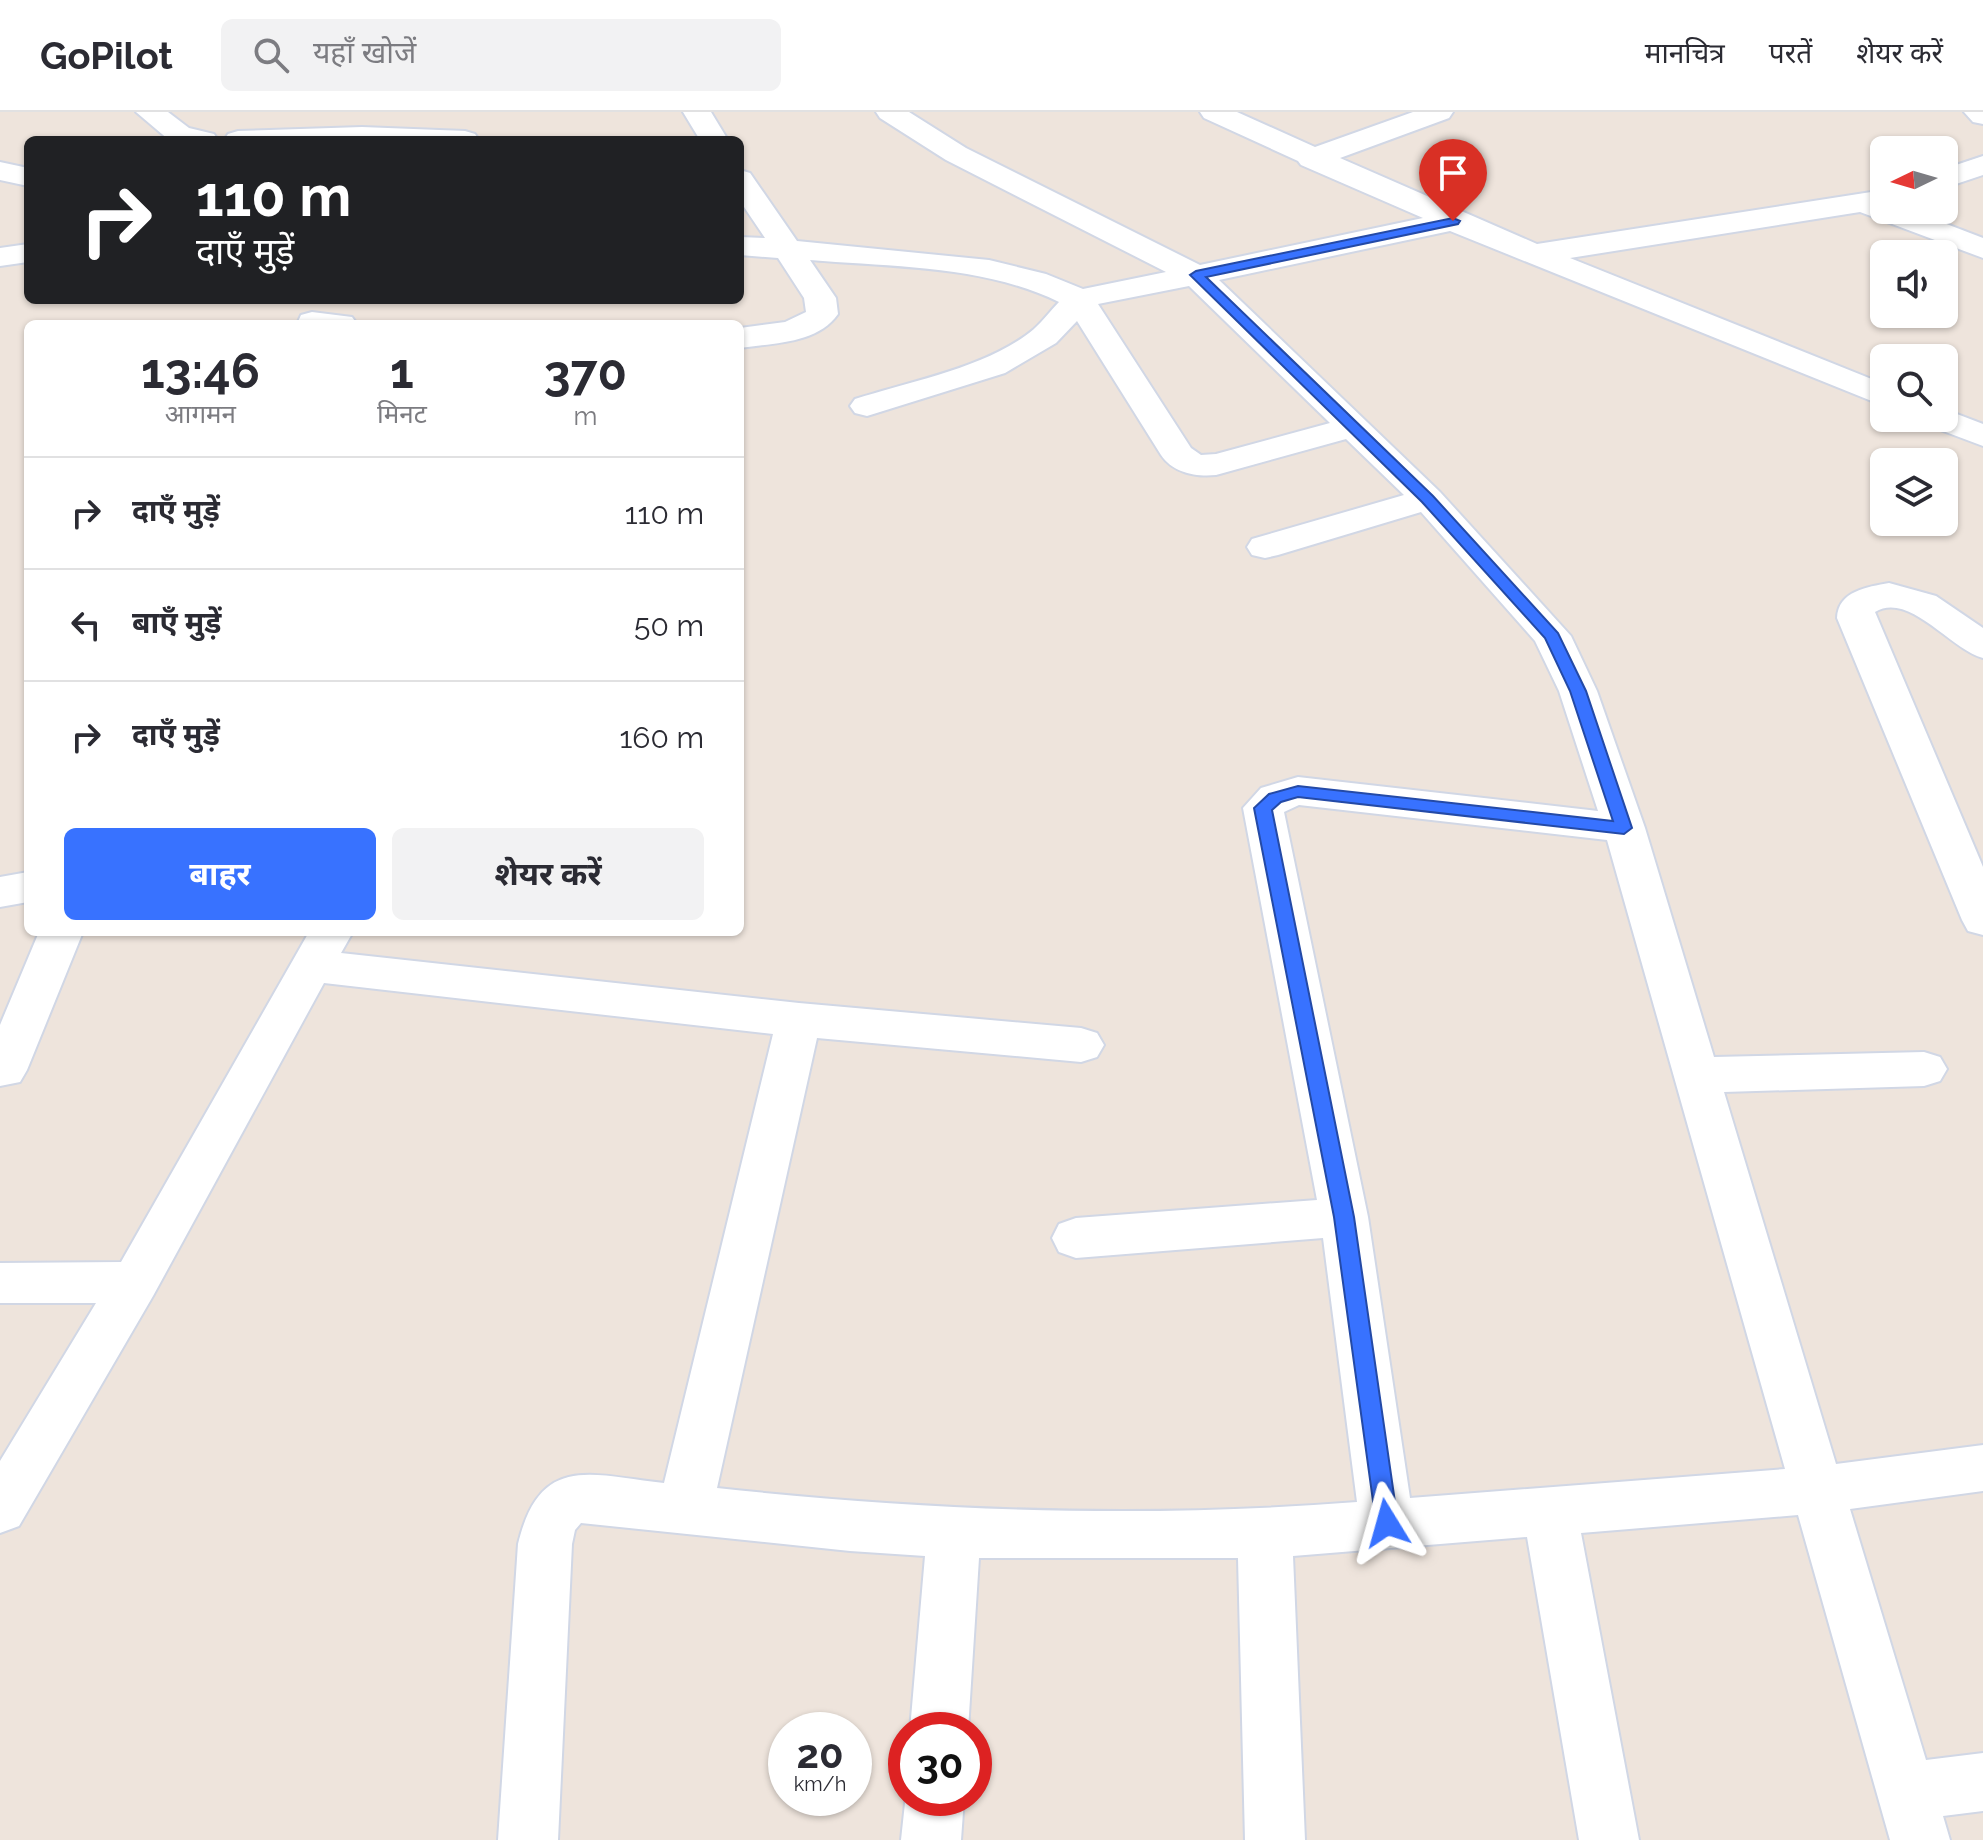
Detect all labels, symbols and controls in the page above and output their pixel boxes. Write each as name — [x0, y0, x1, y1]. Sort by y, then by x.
search box — [221, 19, 781, 91]
text: GoPilot — [40, 33, 173, 78]
icon: search — [249, 33, 293, 77]
text: यहाँ खोजें — [313, 35, 416, 70]
text: मानचित्र — [1645, 37, 1725, 70]
text: परतें — [1769, 37, 1812, 70]
text: शेयर करें — [1856, 37, 1943, 70]
north arrow — [1870, 136, 1958, 224]
map controls — [1870, 136, 1958, 536]
pin — [1419, 139, 1487, 221]
icon: arrive — [1431, 151, 1475, 195]
text: 110 m — [196, 163, 351, 229]
icon: right — [64, 168, 168, 272]
text: दाएँ मुड़ें — [196, 230, 294, 272]
button: sound — [1870, 240, 1958, 328]
text: 13:46 — [141, 343, 260, 399]
text: 1 — [390, 343, 414, 399]
button: search — [1870, 344, 1958, 432]
text: 370 — [544, 345, 627, 401]
text: आगमन — [165, 399, 236, 429]
text: मिनट — [377, 399, 427, 429]
text: m — [573, 401, 597, 431]
button: layers — [1870, 448, 1958, 536]
icon: right — [64, 491, 108, 535]
text: दाएँ मुड़ें — [132, 493, 220, 528]
text: 110 m — [625, 496, 704, 531]
icon: left — [64, 603, 108, 647]
text: बाएँ मुड़ें — [132, 605, 221, 640]
text: 50 m — [634, 608, 704, 643]
icon: right — [64, 715, 108, 759]
text: दाएँ मुड़ें — [132, 717, 220, 752]
text: 160 m — [619, 720, 704, 755]
button: बाहर — [64, 828, 376, 920]
button: शेयर करें — [392, 828, 704, 920]
position arrow — [1345, 1481, 1429, 1565]
speed limit sign: 30 — [888, 1712, 992, 1816]
text: 20 — [796, 1730, 844, 1777]
text: km/h — [794, 1772, 846, 1796]

